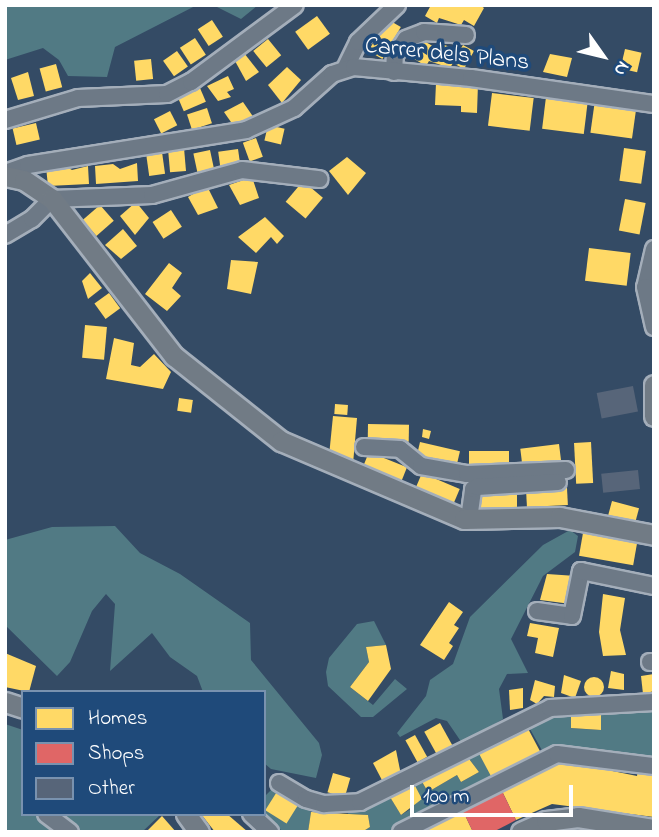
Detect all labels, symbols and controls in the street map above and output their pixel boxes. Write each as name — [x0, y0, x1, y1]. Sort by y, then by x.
north arrow — [568, 21, 638, 91]
street label: Carrer dels Plans — [363, 32, 531, 78]
text: N — [606, 55, 636, 81]
legend — [21, 690, 266, 816]
text: Homes — [88, 704, 148, 734]
text: Shops — [88, 739, 145, 769]
scale bar — [414, 770, 577, 814]
text: Other — [88, 774, 135, 804]
text: 100 m — [423, 782, 469, 812]

